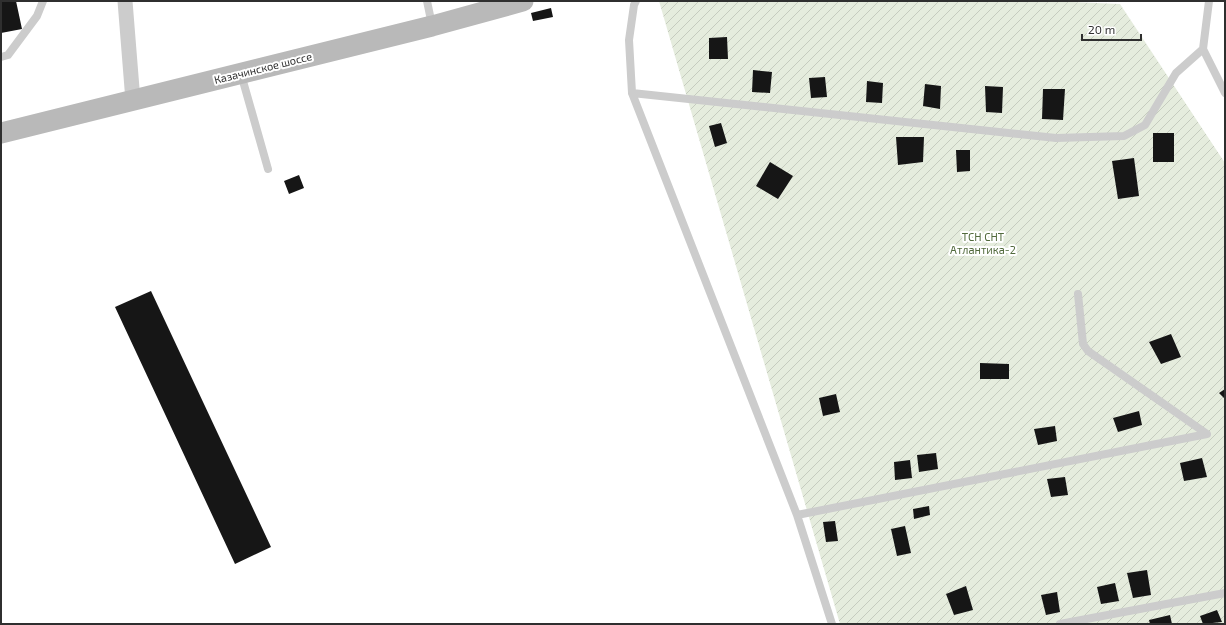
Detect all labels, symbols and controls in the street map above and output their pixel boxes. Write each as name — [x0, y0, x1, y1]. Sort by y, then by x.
scale bar — [1082, 16, 1141, 42]
text: 20 m — [1088, 22, 1115, 36]
street label: Казачинское шоссе — [213, 49, 313, 86]
park label: ТСН СНТ Атлантика-2 — [950, 230, 1016, 256]

